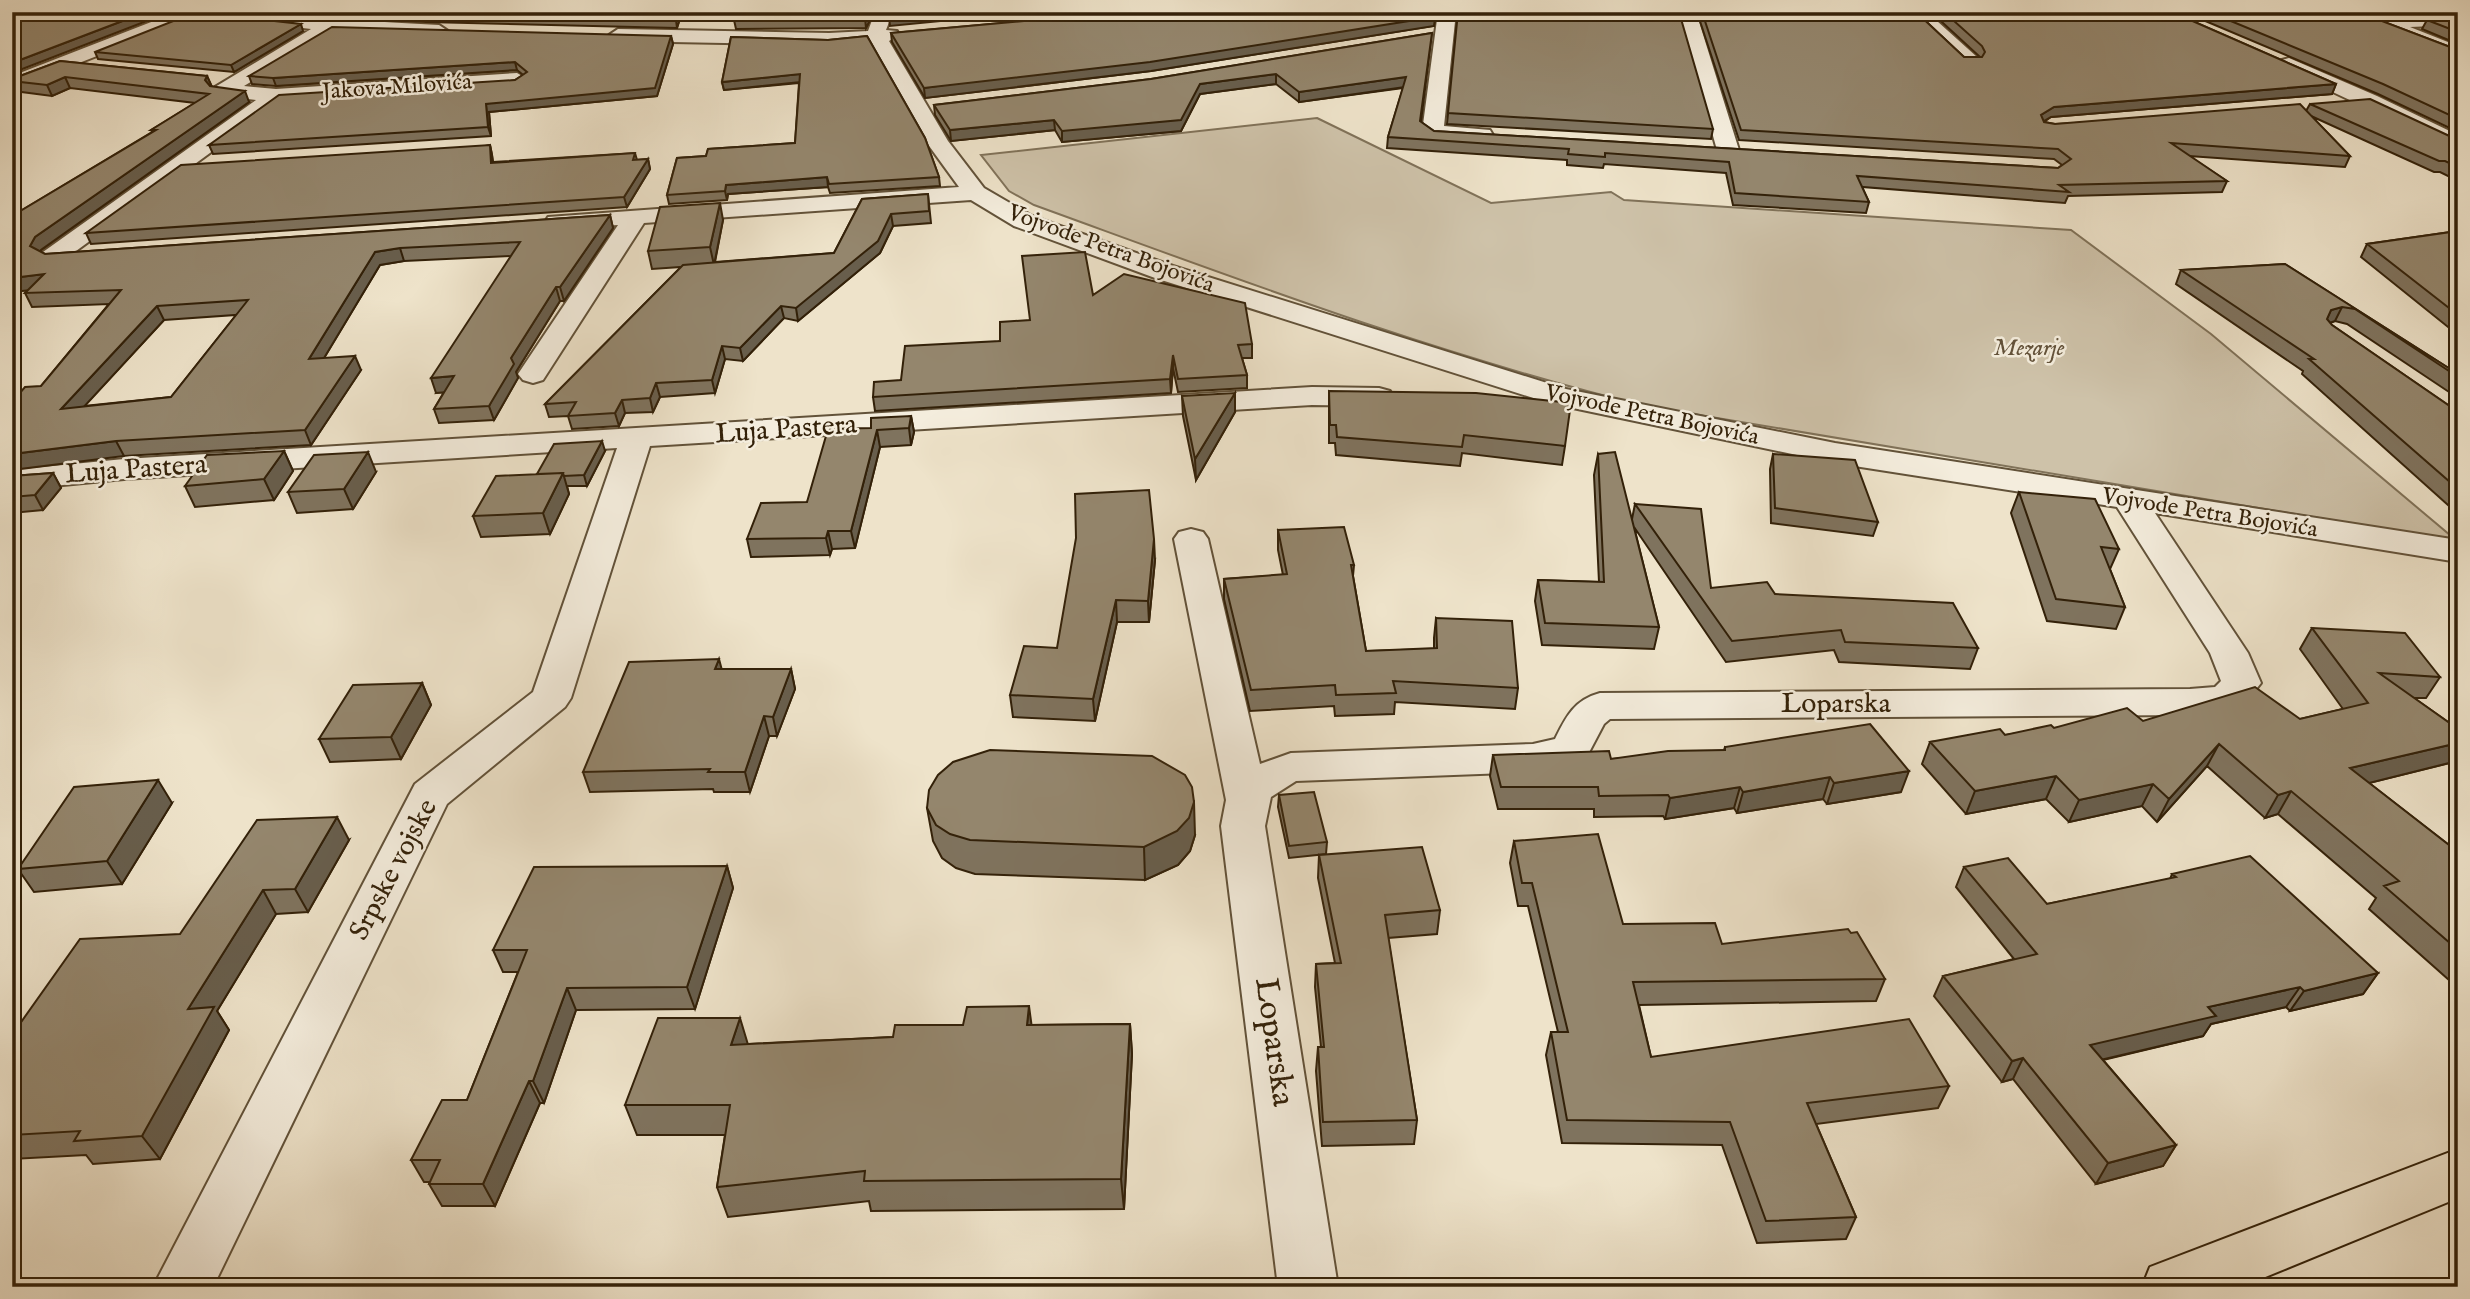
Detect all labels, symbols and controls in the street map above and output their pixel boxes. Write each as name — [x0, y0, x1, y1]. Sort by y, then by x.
street label: Jakova Milovića — [318, 67, 473, 107]
street label: Vojvode Petra Bojovića — [1003, 198, 1218, 300]
park label: Mezarje — [1994, 334, 2065, 363]
street label: Vojvode Petra Bojovića — [1541, 378, 1762, 452]
street label: Luja Pastera — [714, 408, 859, 452]
street label: Luja Pastera — [64, 448, 209, 492]
street label: Vojvode Petra Bojovića — [2099, 481, 2320, 544]
street label: Loparska — [1781, 687, 1892, 722]
street label: Srpske vojske — [342, 793, 446, 947]
street label: Loparska — [1244, 975, 1304, 1110]

